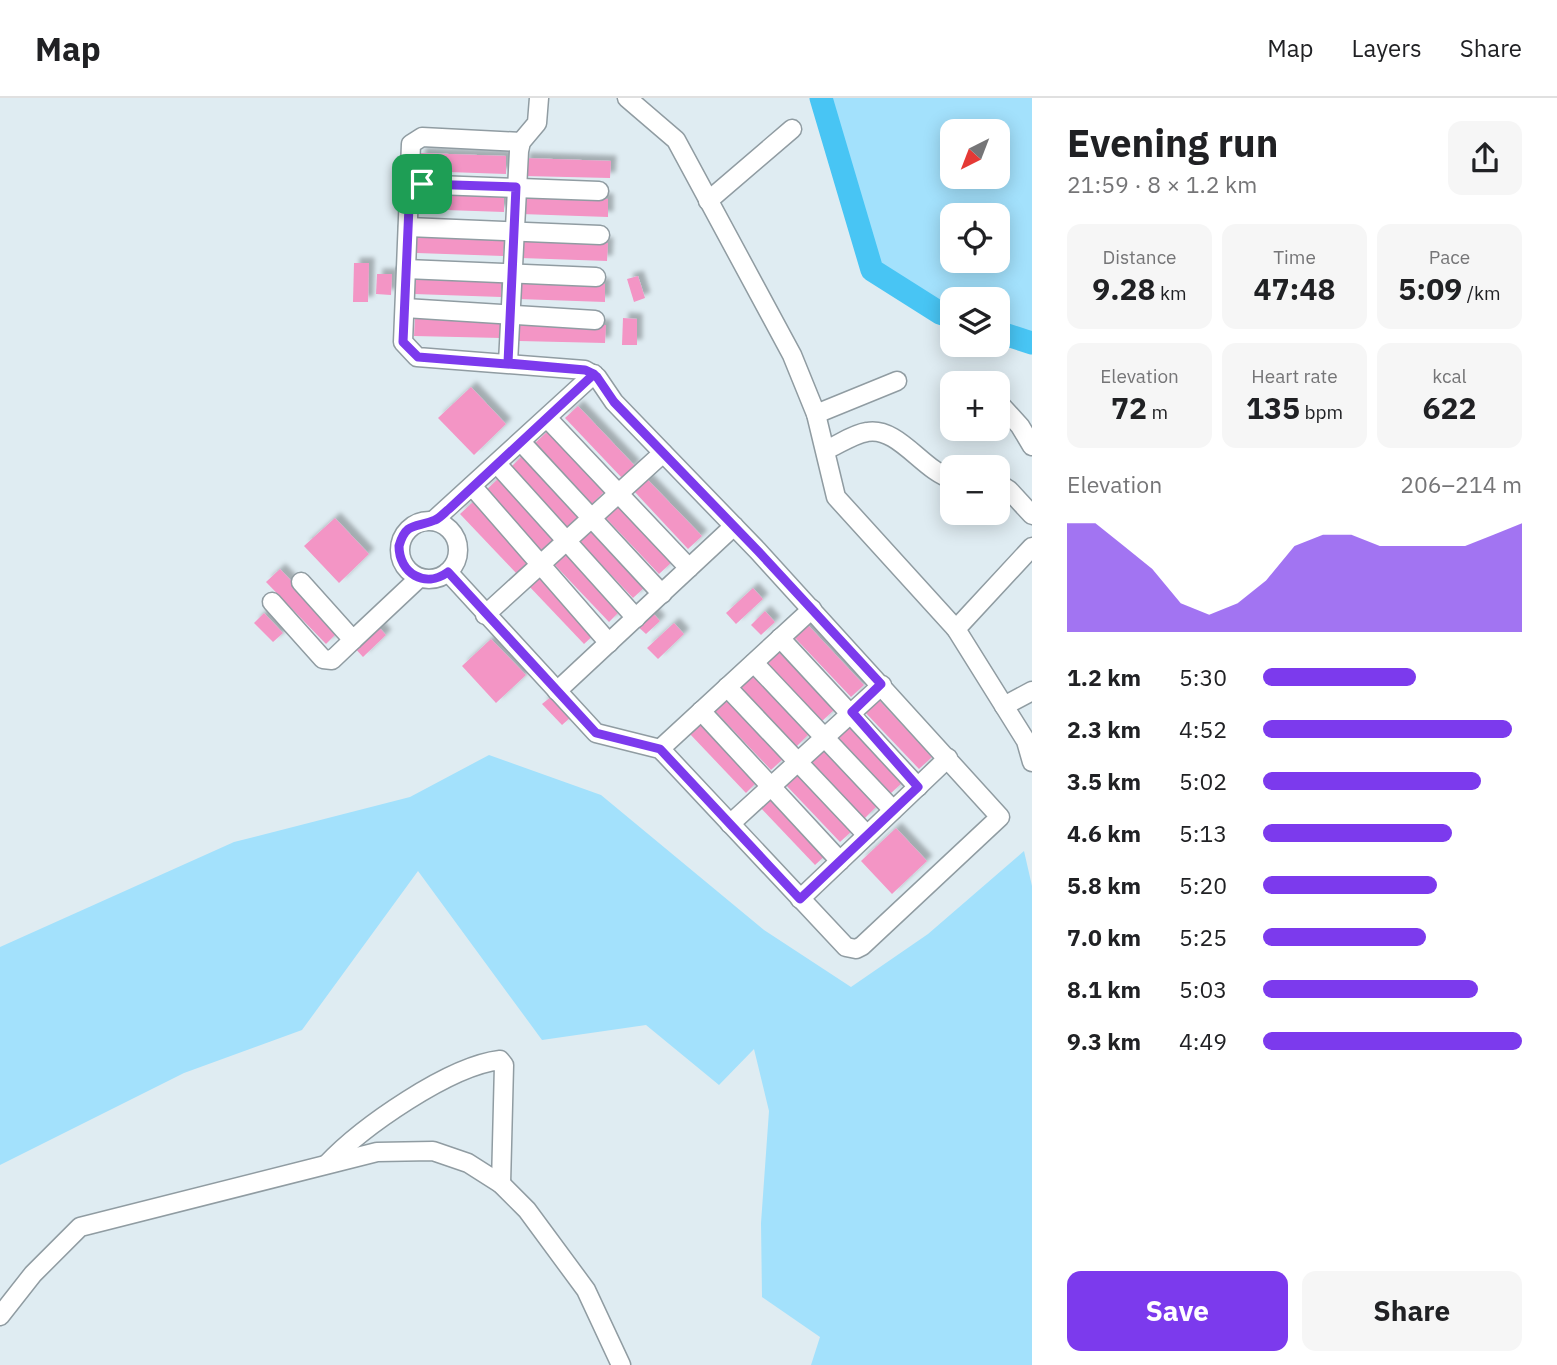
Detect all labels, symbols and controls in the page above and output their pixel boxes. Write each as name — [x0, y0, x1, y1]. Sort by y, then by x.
text: Map — [35, 27, 101, 70]
text: Map — [1267, 32, 1314, 64]
text: Layers — [1352, 32, 1422, 64]
text: Share — [1460, 32, 1522, 64]
text: Evening run — [1067, 118, 1278, 167]
north arrow — [940, 119, 1010, 189]
map controls — [940, 119, 1010, 525]
button: share — [1448, 121, 1522, 195]
pin — [392, 154, 452, 214]
icon: arrive — [403, 165, 441, 203]
text: 21:59 · 8 × 1.2 km — [1067, 169, 1257, 199]
button: locate — [940, 203, 1010, 273]
text: Distance — [1102, 245, 1177, 269]
text: Time — [1273, 245, 1316, 269]
text: Pace — [1429, 245, 1470, 269]
text: 9.28 — [1092, 269, 1156, 308]
text: 47:48 — [1254, 269, 1335, 308]
text: 5:09 — [1398, 269, 1462, 308]
text: km — [1156, 281, 1187, 305]
text: /km — [1462, 281, 1501, 305]
button: layers — [940, 287, 1010, 357]
text: Elevation — [1100, 364, 1179, 388]
text: Heart rate — [1251, 364, 1338, 388]
text: kcal — [1432, 364, 1467, 388]
button: + — [940, 371, 1010, 441]
text: 72 — [1111, 388, 1147, 427]
text: 135 — [1246, 388, 1300, 427]
text: 622 — [1423, 388, 1477, 427]
text: m — [1147, 400, 1168, 424]
text: bpm — [1300, 400, 1343, 424]
button: − — [940, 455, 1010, 525]
text: Elevation — [1067, 469, 1162, 499]
text: 206–214 m — [1400, 469, 1522, 499]
text: 1.2 km — [1067, 662, 1141, 692]
text: 5:30 — [1179, 662, 1227, 692]
text: 2.3 km — [1067, 714, 1141, 744]
text: 4:52 — [1179, 714, 1227, 744]
text: 3.5 km — [1067, 766, 1141, 796]
text: 5:02 — [1179, 766, 1227, 796]
text: 4.6 km — [1067, 818, 1141, 848]
text: 5:13 — [1179, 818, 1227, 848]
text: 5.8 km — [1067, 870, 1141, 900]
text: 5:20 — [1179, 870, 1227, 900]
text: 7.0 km — [1067, 922, 1141, 952]
text: 5:25 — [1179, 922, 1227, 952]
text: 8.1 km — [1067, 974, 1141, 1004]
text: 5:03 — [1179, 974, 1227, 1004]
text: 9.3 km — [1067, 1026, 1141, 1056]
text: 4:49 — [1179, 1026, 1227, 1056]
button: Save — [1067, 1271, 1288, 1351]
button: Share — [1302, 1271, 1522, 1351]

